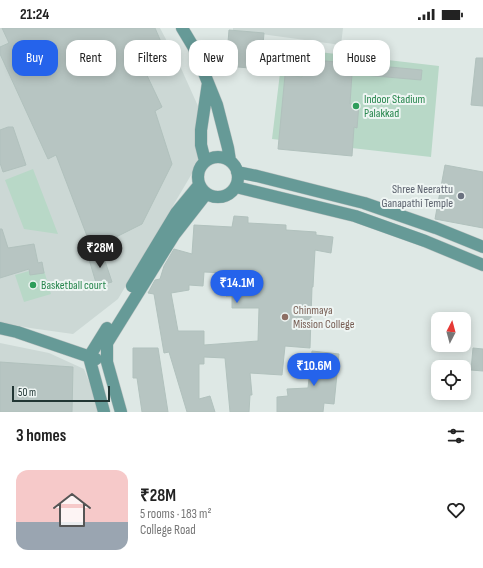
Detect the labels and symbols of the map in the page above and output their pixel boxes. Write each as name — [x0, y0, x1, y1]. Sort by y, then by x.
place label: Indoor Stadium Palakkad — [364, 92, 425, 121]
marker: Indoor Stadium Palakkad — [351, 101, 361, 111]
place label: Shree Neerattu Ganapathi Temple — [382, 182, 453, 211]
marker: Shree Neerattu Ganapathi Temple — [456, 191, 466, 201]
pin: ₹28M — [76, 235, 124, 269]
pin: ₹14.1M — [204, 270, 270, 304]
place label: Basketball court — [41, 278, 106, 293]
marker: Basketball court — [28, 280, 38, 290]
place label: Chinmaya Mission College — [293, 303, 355, 332]
marker: Chinmaya Mission College — [280, 312, 290, 322]
north arrow — [431, 312, 471, 352]
pin: ₹10.6M — [281, 353, 347, 387]
scale bar — [12, 384, 110, 403]

